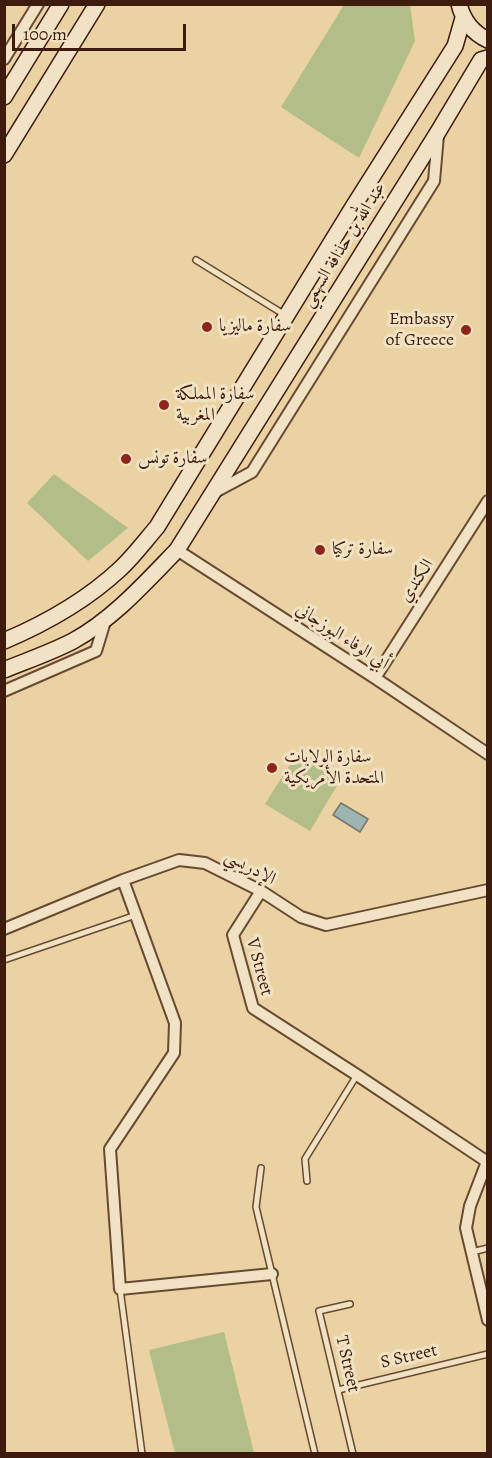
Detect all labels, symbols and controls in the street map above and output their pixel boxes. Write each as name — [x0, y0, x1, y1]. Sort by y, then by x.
scale bar — [15, 12, 189, 50]
text: 100 m — [23, 22, 67, 46]
street label: عبد الله بن حذافة السهمي — [297, 179, 391, 311]
place label: Embassy of Greece — [386, 309, 454, 352]
place label: سفارة ماليزيا — [219, 316, 291, 338]
marker: سفارة ماليزيا — [200, 320, 214, 334]
marker: Embassy of Greece — [459, 323, 473, 337]
place label: سفارة المملكة المغربية — [176, 384, 254, 426]
marker: سفارة المملكة المغربية — [157, 398, 171, 412]
place label: سفارة تونس — [138, 448, 207, 470]
marker: سفارة تونس — [119, 452, 133, 466]
place label: سفارة تركيا — [332, 539, 393, 561]
marker: سفارة تركيا — [313, 543, 327, 557]
street label: الكندي — [395, 555, 439, 607]
street label: أبي الوفاء البوزجاني — [291, 599, 393, 675]
place label: سفارة الولايات المتحدة الأمريكية — [284, 747, 384, 789]
marker: سفارة الولايات المتحدة الأمريكية — [265, 761, 279, 775]
street label: الإدريسي — [221, 846, 279, 890]
street label: V Street — [241, 936, 277, 998]
street label: T Street — [330, 1333, 364, 1395]
street label: S Street — [379, 1340, 439, 1374]

